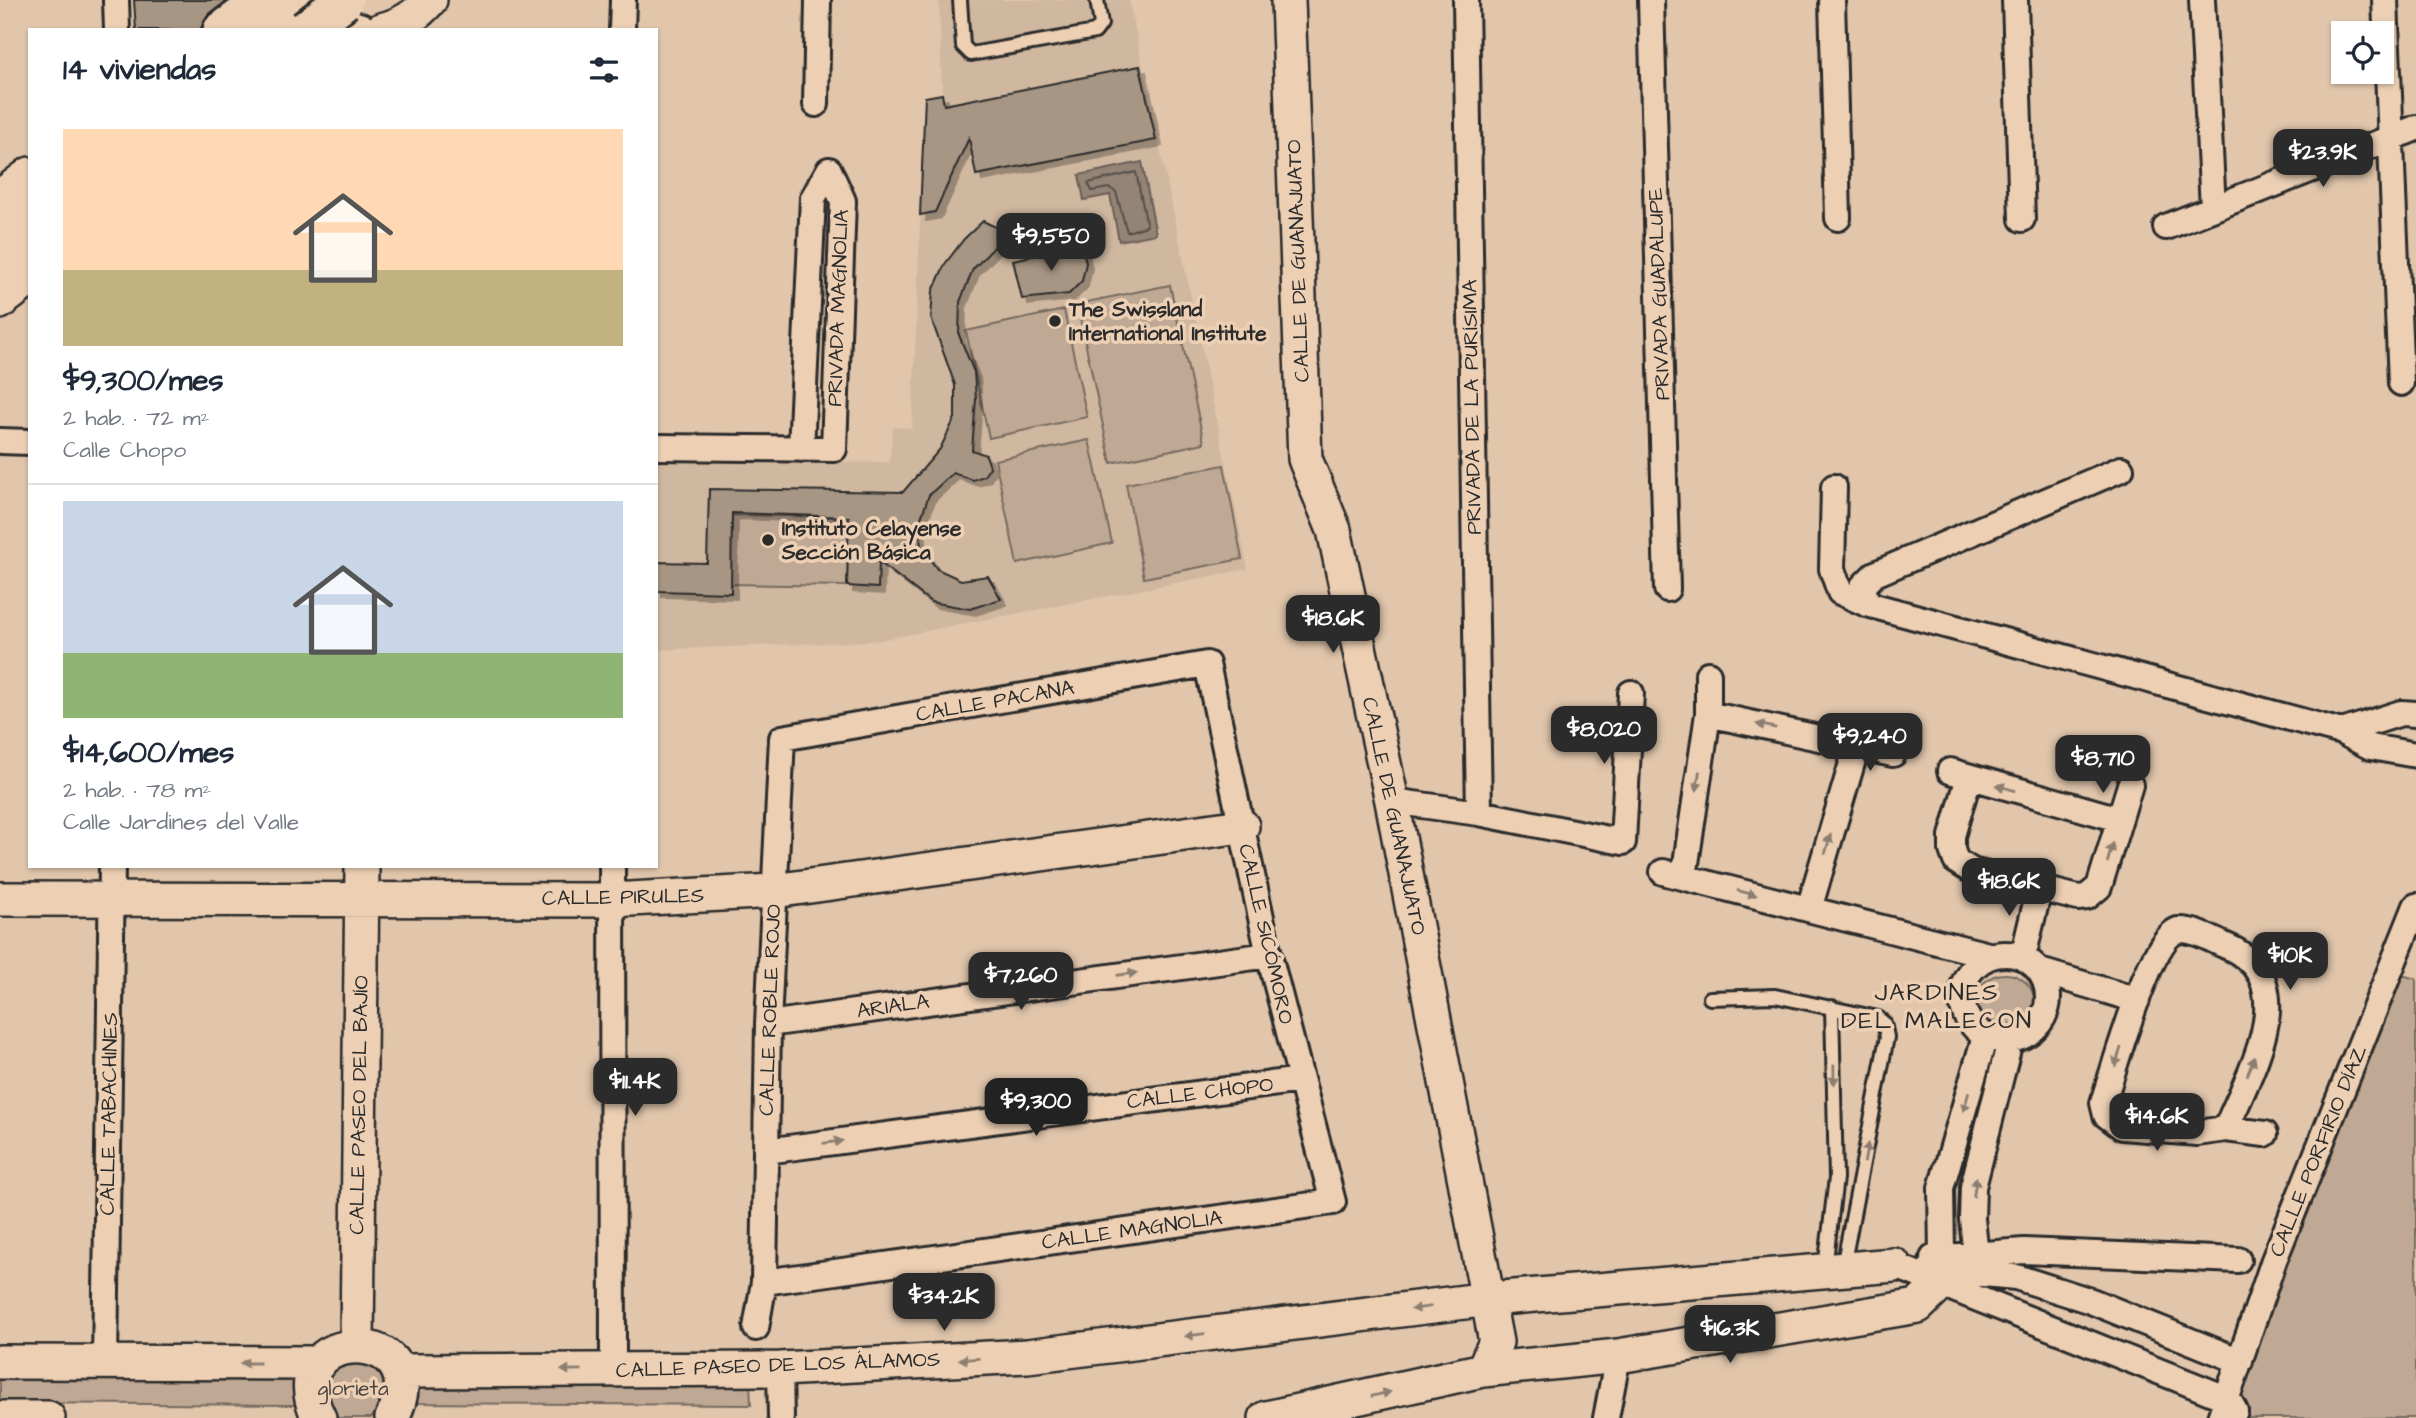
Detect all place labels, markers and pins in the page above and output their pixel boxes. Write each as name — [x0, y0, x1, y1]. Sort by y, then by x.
pin: $23.9K — [2266, 130, 2380, 189]
pin: $9,550 — [994, 214, 1108, 273]
place label: The Swissland International Institute — [1068, 295, 1267, 348]
marker: The Swissland International Institute — [1047, 313, 1063, 329]
place label: Instituto Celayense Sección Básica — [781, 514, 962, 567]
marker: Instituto Celayense Sección Básica — [760, 532, 776, 548]
pin: $18.6K — [1276, 596, 1390, 655]
pin: $8,020 — [1547, 706, 1661, 766]
pin: $9,240 — [1813, 714, 1927, 773]
pin: $8,710 — [2046, 736, 2160, 795]
pin: $18.6K — [1952, 858, 2066, 918]
pin: $10K — [2249, 932, 2331, 992]
pin: $7,260 — [964, 953, 1078, 1012]
pin: $11.4K — [578, 1058, 692, 1118]
pin: $9,300 — [979, 1078, 1093, 1138]
pin: $14.6K — [2100, 1094, 2214, 1153]
pin: $34.2K — [887, 1274, 1001, 1333]
pin: $16.3K — [1673, 1306, 1787, 1365]

